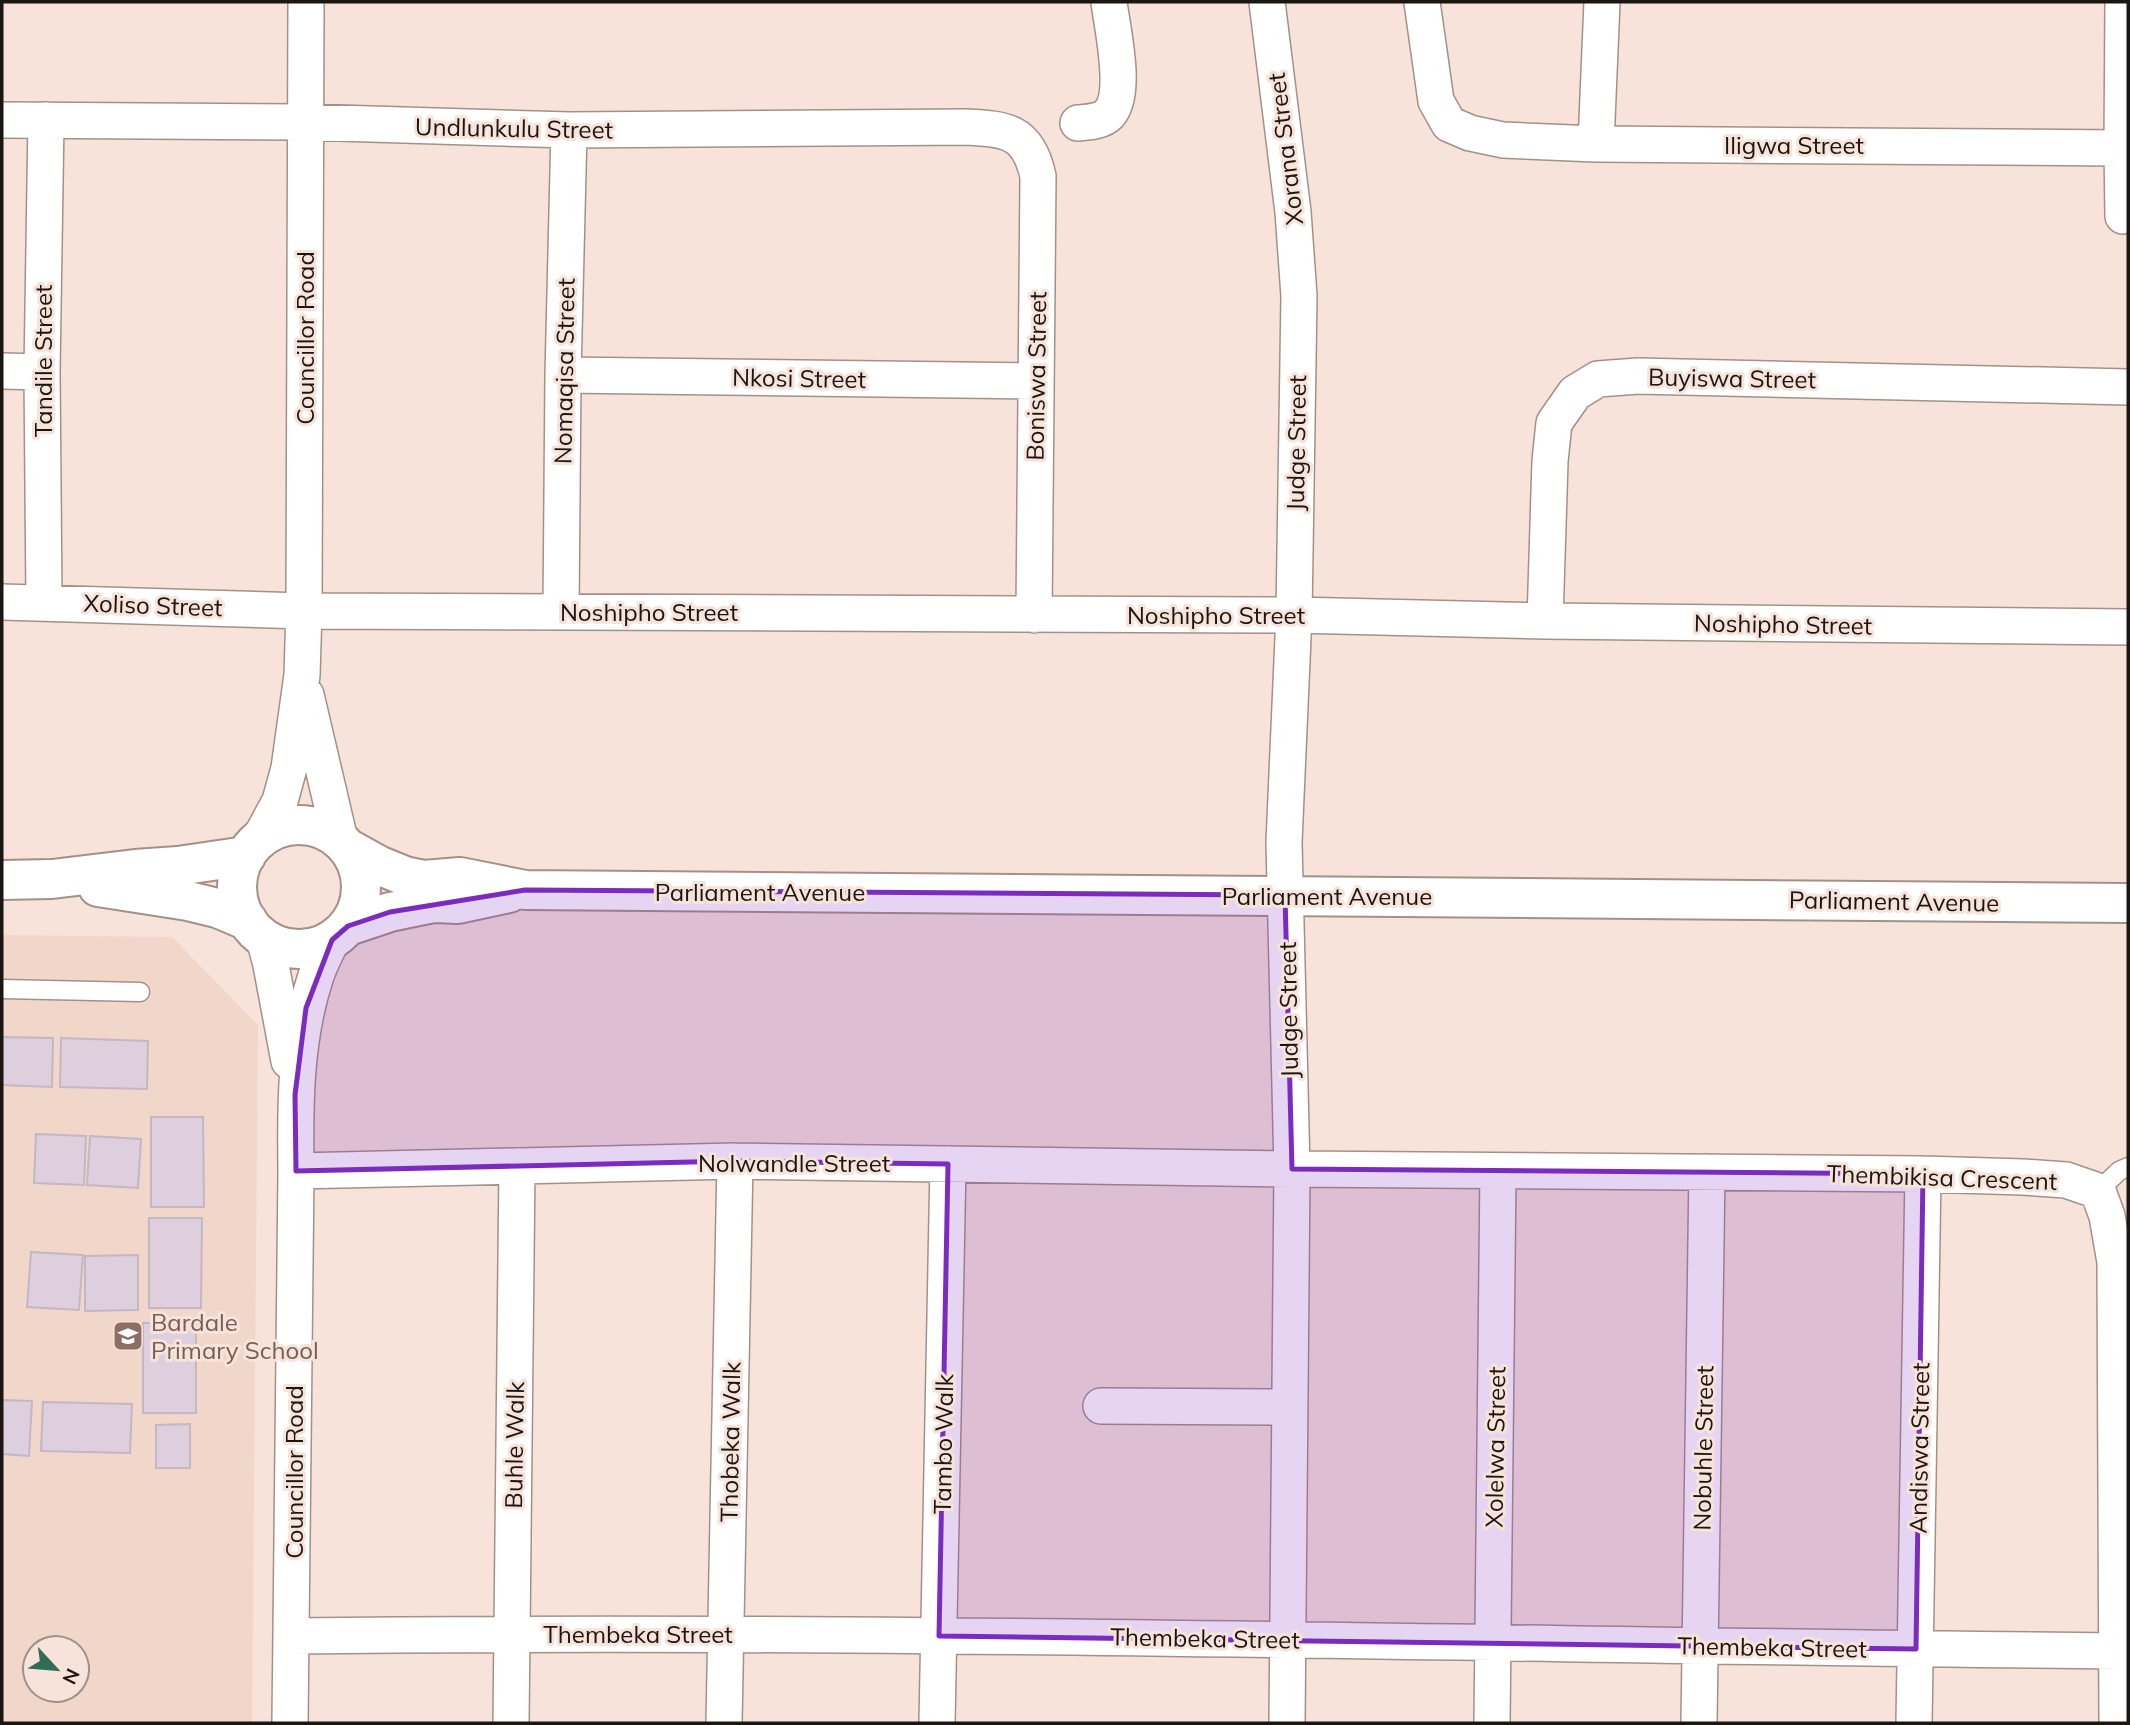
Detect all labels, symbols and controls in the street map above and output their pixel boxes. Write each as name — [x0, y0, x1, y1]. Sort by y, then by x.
street label: Xorana Street — [1261, 71, 1309, 227]
street label: Undlunkulu Street — [415, 111, 613, 145]
street label: Iligwa Street — [1724, 130, 1864, 160]
street label: Councillor Road — [290, 251, 320, 425]
street label: Nomaqisa Street — [547, 278, 581, 464]
street label: Tandile Street — [28, 285, 58, 437]
street label: Boniswa Street — [1020, 291, 1052, 461]
street label: Nkosi Street — [732, 362, 866, 394]
street label: Buyiswa Street — [1648, 362, 1816, 394]
street label: Judge Street — [1280, 375, 1312, 511]
street label: Xoliso Street — [83, 588, 223, 622]
street label: Noshipho Street — [560, 597, 738, 627]
street label: Noshipho Street — [1127, 600, 1305, 630]
street label: Noshipho Street — [1694, 607, 1872, 641]
street label: Parliament Avenue — [655, 877, 865, 907]
street label: Parliament Avenue — [1222, 881, 1432, 911]
street label: Parliament Avenue — [1789, 884, 1999, 918]
street label: Judge Street — [1272, 942, 1304, 1078]
street label: Nolwandle Street — [698, 1148, 890, 1178]
street label: Thembikisa Crescent — [1826, 1158, 2058, 1196]
place label: Bardale Primary School — [151, 1307, 319, 1365]
school or university icon: Bardale Primary School — [111, 1319, 145, 1353]
street label: Thobeka Walk — [714, 1361, 746, 1522]
street label: Andiswa Street — [1903, 1362, 1935, 1534]
street label: Nobuhle Street — [1687, 1365, 1719, 1531]
street label: Xolelwa Street — [1479, 1366, 1511, 1528]
street label: Tambo Walk — [927, 1373, 959, 1514]
street label: Buhle Walk — [498, 1381, 530, 1509]
street label: Councillor Road — [279, 1385, 309, 1559]
street label: Thembeka Street — [543, 1619, 733, 1649]
street label: Thembeka Street — [1110, 1621, 1300, 1655]
street label: Thembeka Street — [1677, 1630, 1867, 1664]
north arrow — [21, 1634, 91, 1704]
text: N — [57, 1665, 85, 1688]

